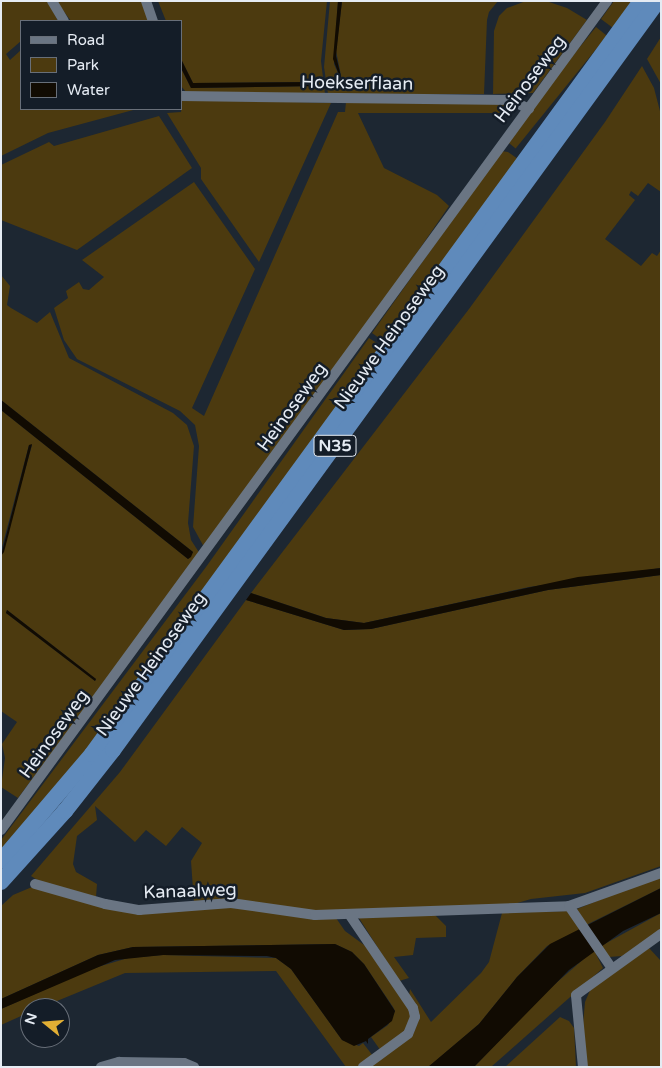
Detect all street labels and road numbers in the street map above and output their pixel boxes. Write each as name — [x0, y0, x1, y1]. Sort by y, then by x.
street label: Heinoseweg — [490, 31, 570, 127]
street label: Hoekserflaan — [301, 71, 413, 95]
street label: Nieuwe Heinoseweg — [329, 261, 449, 413]
street label: Heinoseweg — [253, 358, 331, 456]
road number: N35 — [312, 432, 358, 460]
street label: Nieuwe Heinoseweg — [91, 588, 211, 740]
street label: Heinoseweg — [15, 685, 93, 783]
street label: Kanaalweg — [143, 879, 237, 903]

